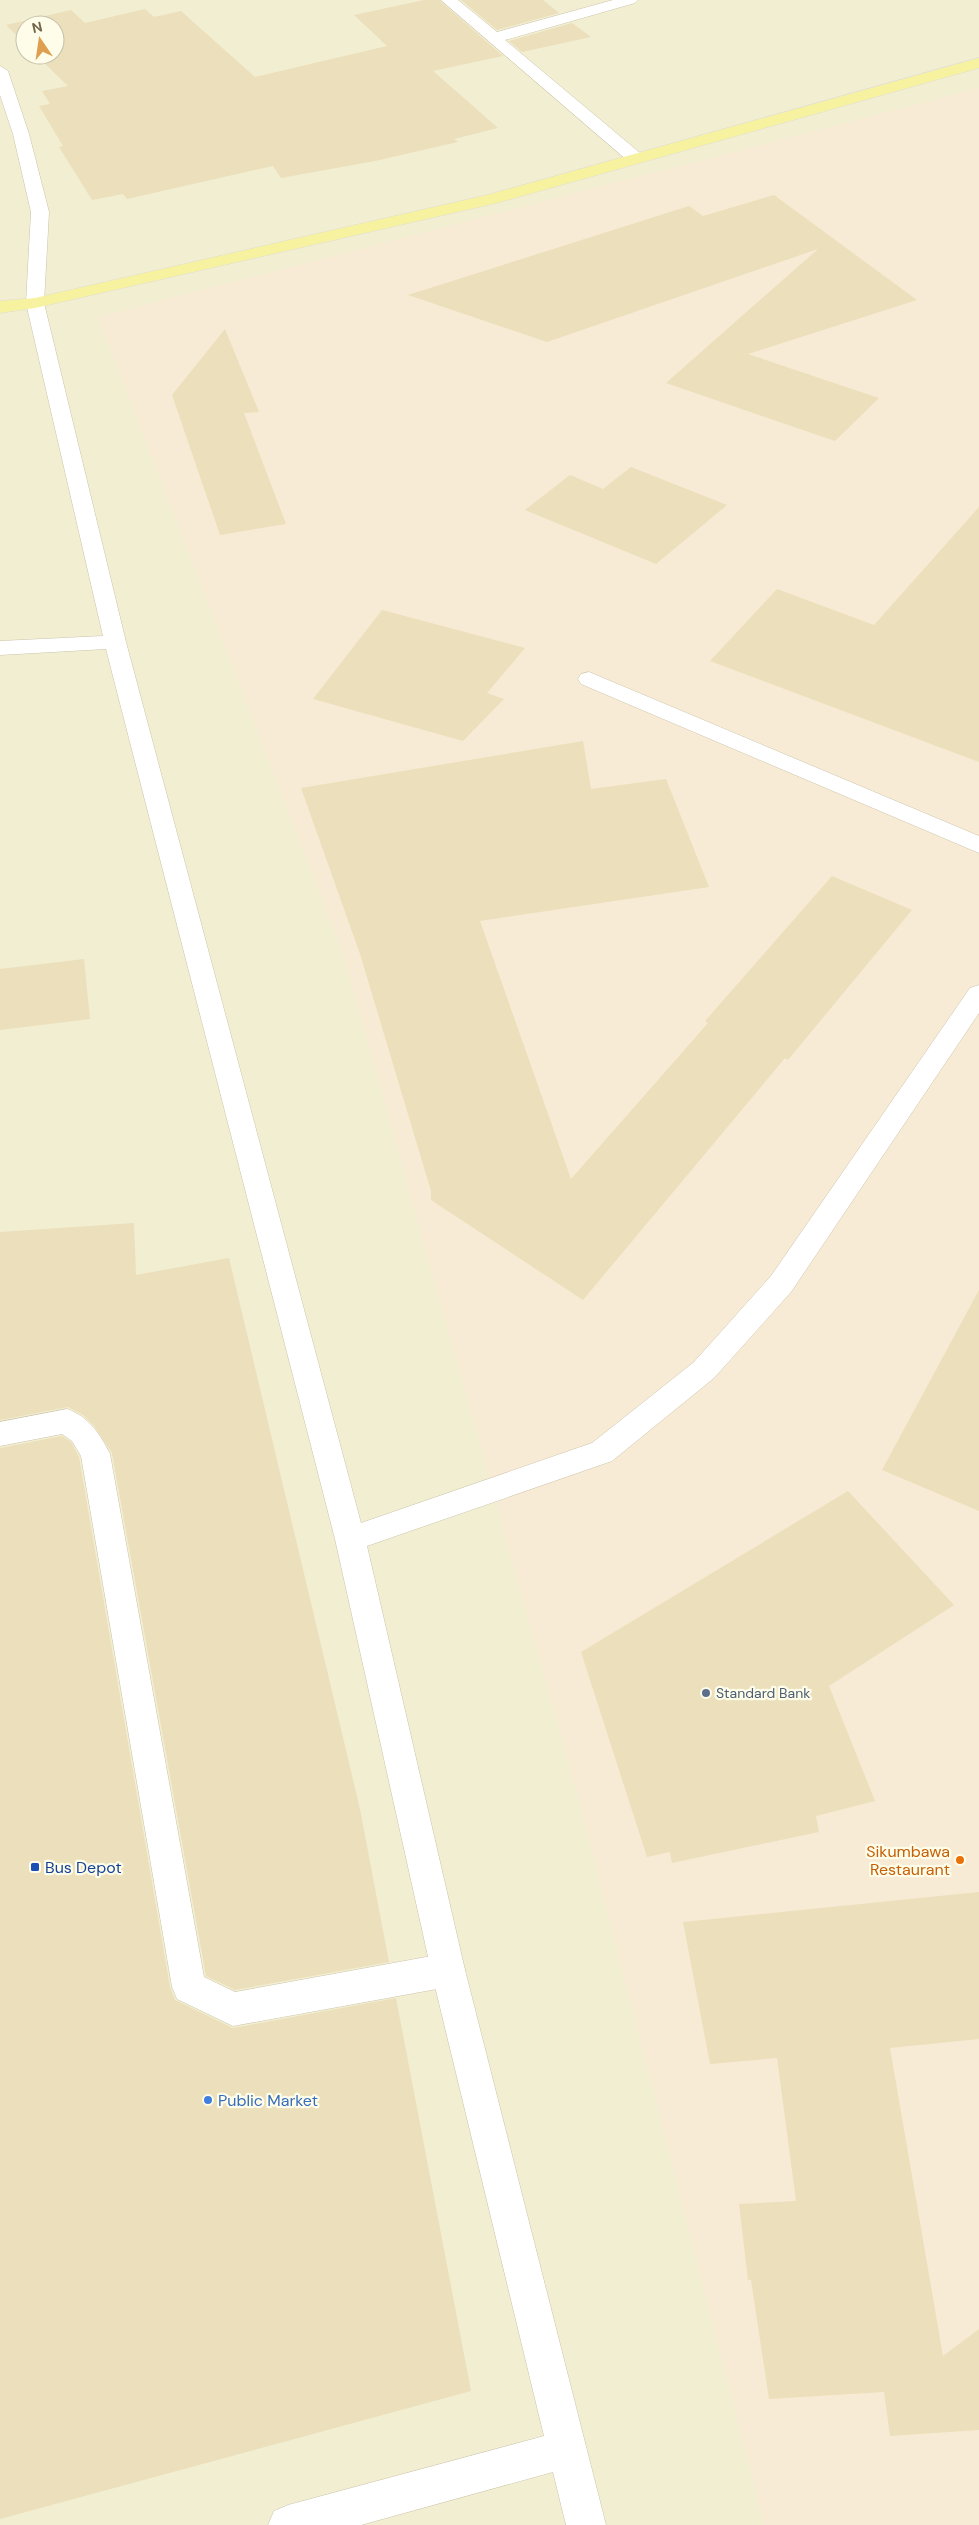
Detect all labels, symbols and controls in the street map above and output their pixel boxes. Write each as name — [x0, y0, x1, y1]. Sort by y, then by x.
north arrow — [15, 15, 65, 65]
text: N — [30, 17, 44, 37]
place label: Standard Bank — [716, 1684, 810, 1702]
marker: Standard Bank — [700, 1687, 712, 1699]
place label: Sikumbawa Restaurant — [866, 1841, 950, 1880]
marker: Sikumbawa Restaurant — [954, 1854, 966, 1866]
place label: Bus Depot — [45, 1857, 122, 1878]
marker: Bus Depot — [29, 1861, 41, 1873]
place label: Public Market — [218, 2090, 318, 2111]
marker: Public Market — [202, 2094, 214, 2106]

